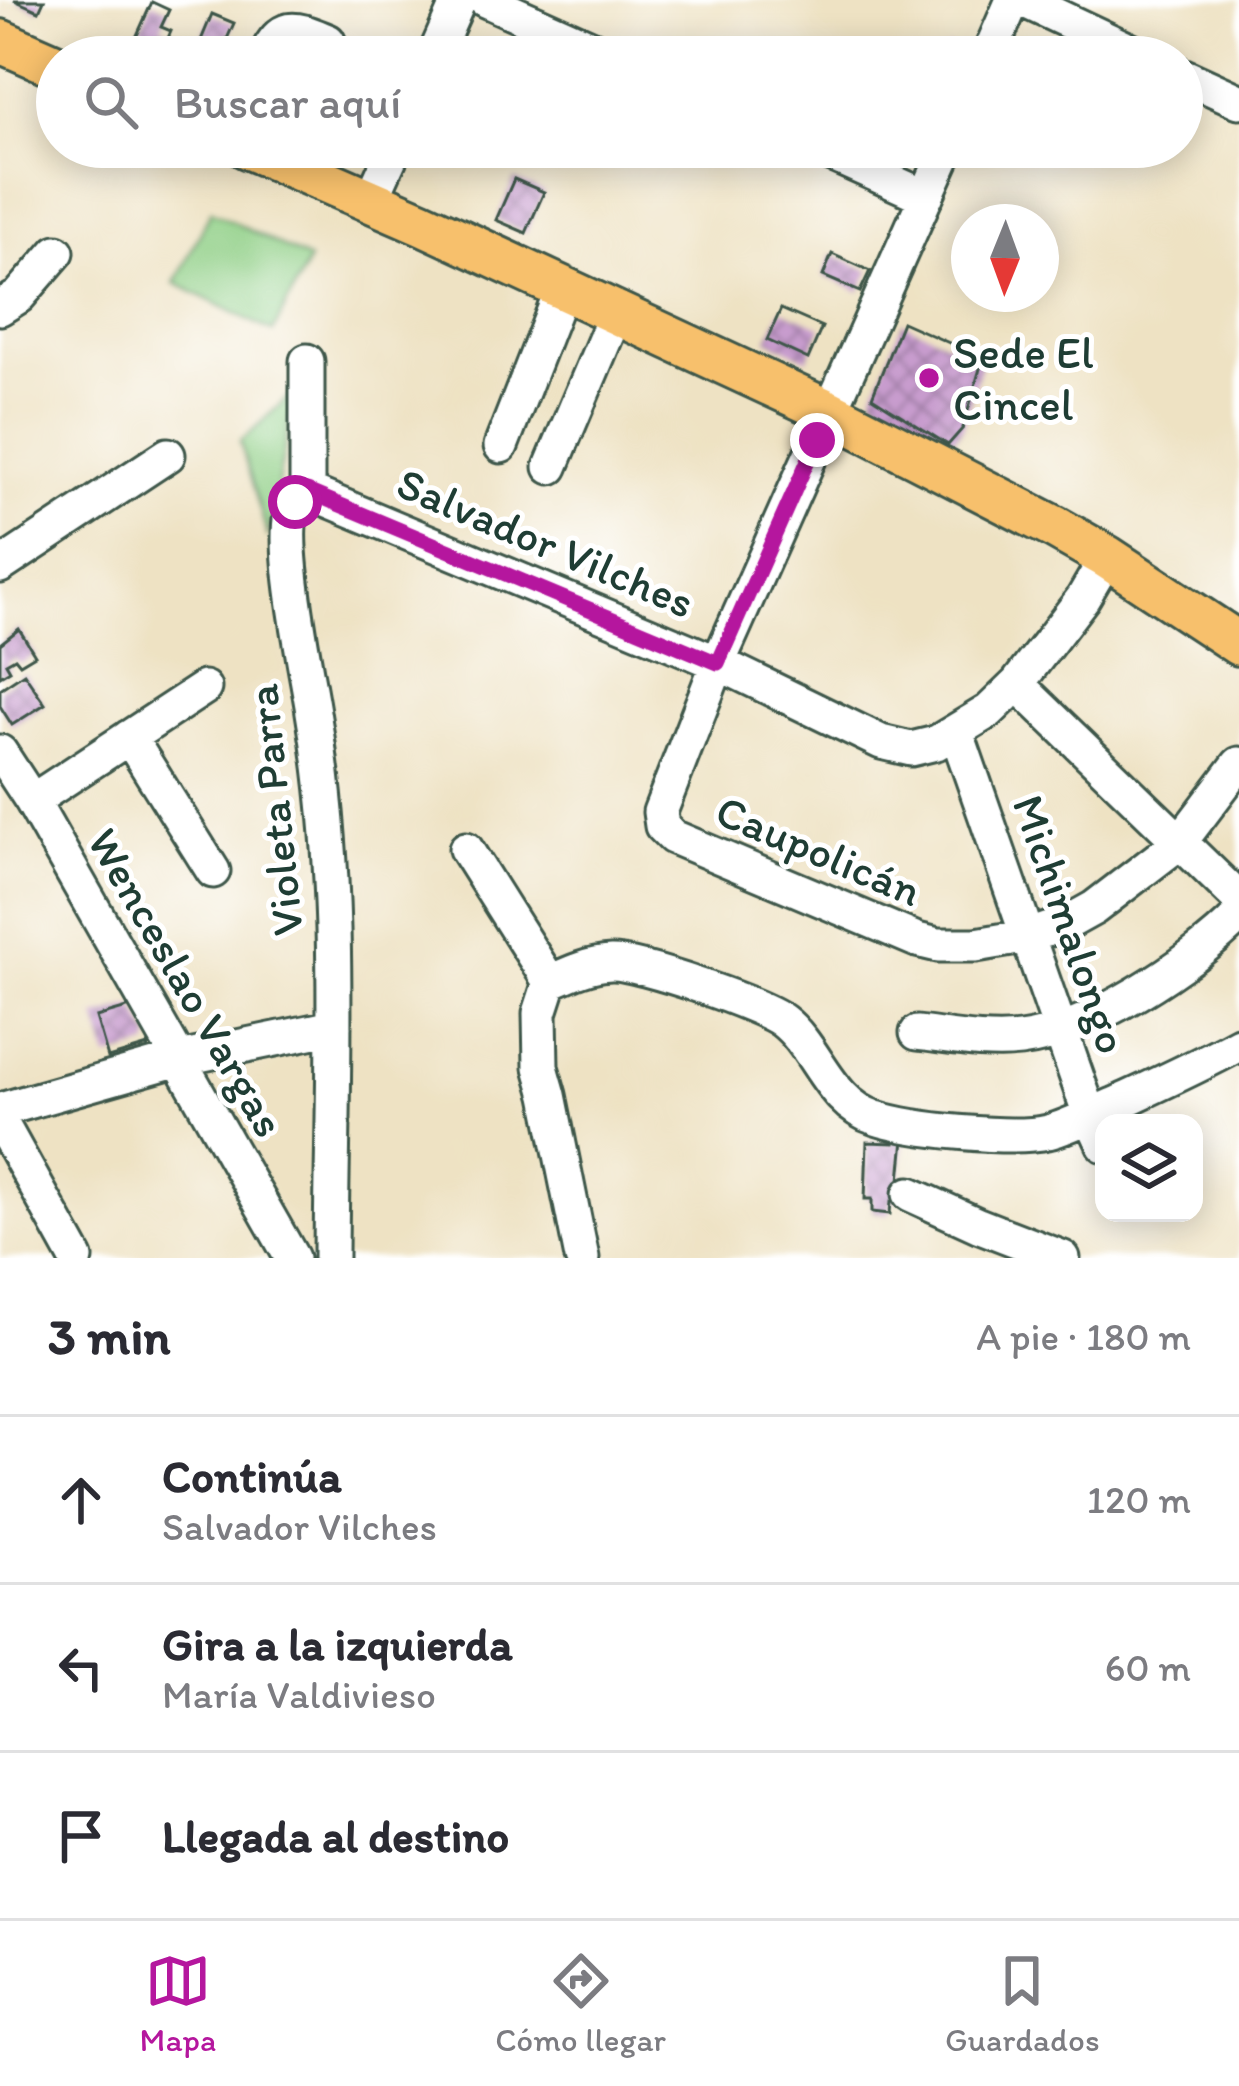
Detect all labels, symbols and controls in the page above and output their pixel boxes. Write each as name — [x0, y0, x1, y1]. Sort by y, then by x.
search box — [36, 36, 1203, 168]
icon: search — [78, 69, 144, 135]
text: Buscar aquí — [174, 75, 401, 129]
north arrow — [951, 204, 1059, 312]
place label: Sede El Cincel — [953, 325, 1094, 431]
marker: Sede El Cincel — [916, 365, 942, 391]
route end — [790, 413, 844, 467]
street label: Salvador Vilches — [389, 455, 703, 629]
route start — [268, 475, 322, 529]
street label: Violeta Parra — [234, 682, 314, 938]
street label: Caupolicán — [708, 783, 930, 917]
street label: Michimalongo — [1002, 788, 1140, 1060]
street label: Wenceslao Vargas — [77, 818, 297, 1146]
map controls — [1095, 1114, 1203, 1222]
button: layers — [1095, 1114, 1203, 1222]
text: 3 min — [48, 1306, 170, 1367]
text: A pie · 180 m — [976, 1313, 1191, 1360]
text: Continúa — [162, 1449, 342, 1503]
icon: ahead — [48, 1467, 114, 1533]
text: 120 m — [1087, 1476, 1191, 1523]
text: Salvador Vilches — [162, 1503, 437, 1550]
text: Gira a la izquierda — [162, 1617, 513, 1671]
icon: left — [48, 1635, 114, 1701]
text: 60 m — [1105, 1644, 1191, 1691]
text: María Valdivieso — [162, 1671, 436, 1718]
icon: arrive — [48, 1803, 114, 1869]
text: Llegada al destino — [162, 1809, 509, 1863]
tab: Mapa — [139, 1948, 216, 2059]
tab: Cómo llegar — [495, 1948, 666, 2059]
tab: Guardados — [945, 1948, 1100, 2059]

